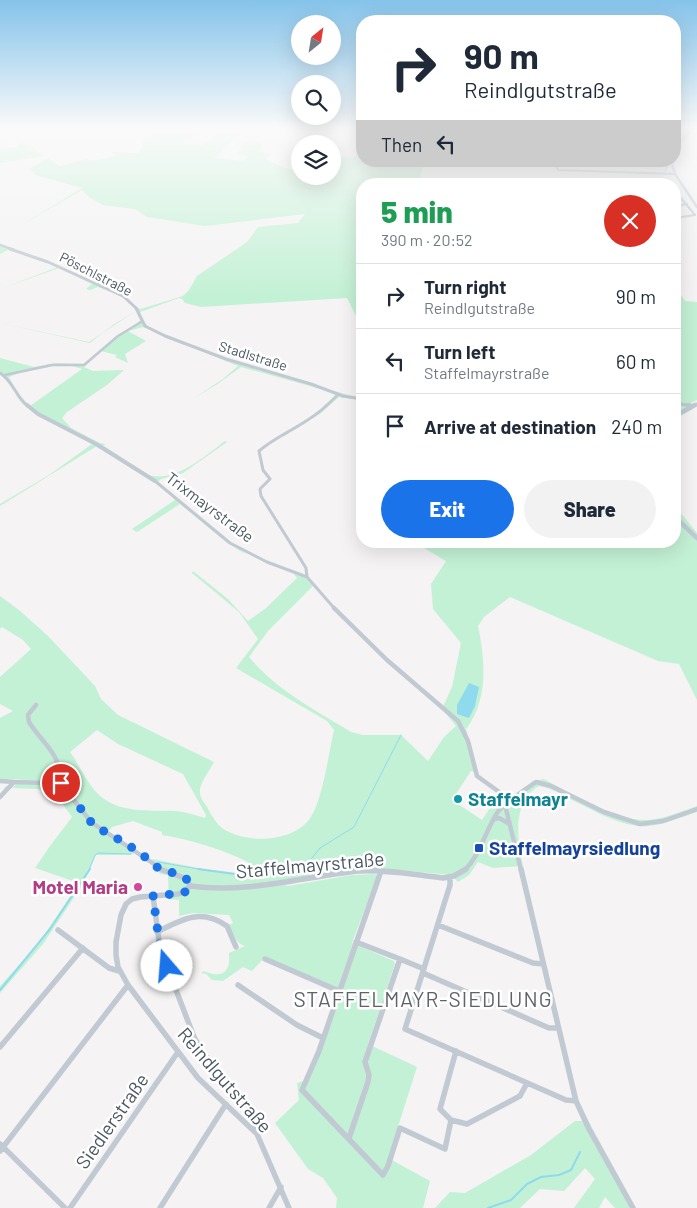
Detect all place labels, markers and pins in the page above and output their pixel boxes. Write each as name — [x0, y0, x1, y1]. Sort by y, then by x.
pin — [40, 762, 82, 804]
place label: Staffelmayr — [468, 787, 569, 810]
marker: Staffelmayr — [452, 793, 464, 805]
place label: Staffelmayrsiedlung — [489, 836, 660, 859]
marker: Staffelmayrsiedlung — [473, 842, 485, 854]
place label: Motel Maria — [32, 875, 128, 898]
marker: Motel Maria — [132, 881, 144, 893]

